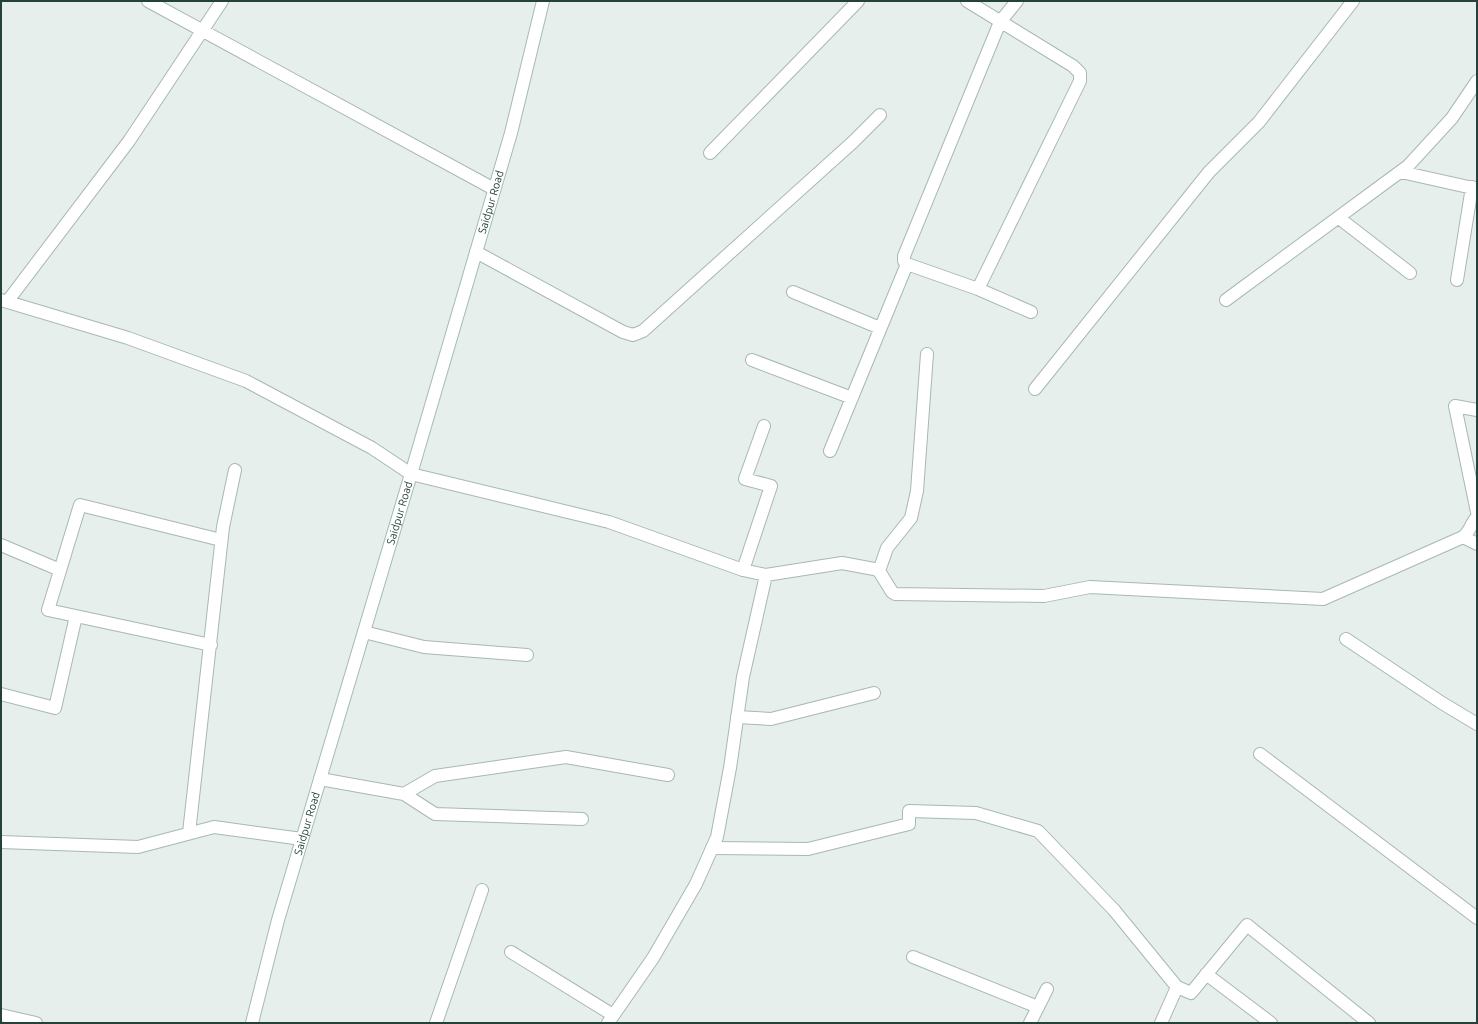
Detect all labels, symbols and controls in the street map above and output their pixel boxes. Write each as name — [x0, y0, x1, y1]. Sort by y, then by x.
street label: Saidpur Road — [476, 169, 506, 235]
street label: Saidpur Road — [384, 480, 414, 546]
street label: Saidpur Road — [292, 790, 322, 856]

